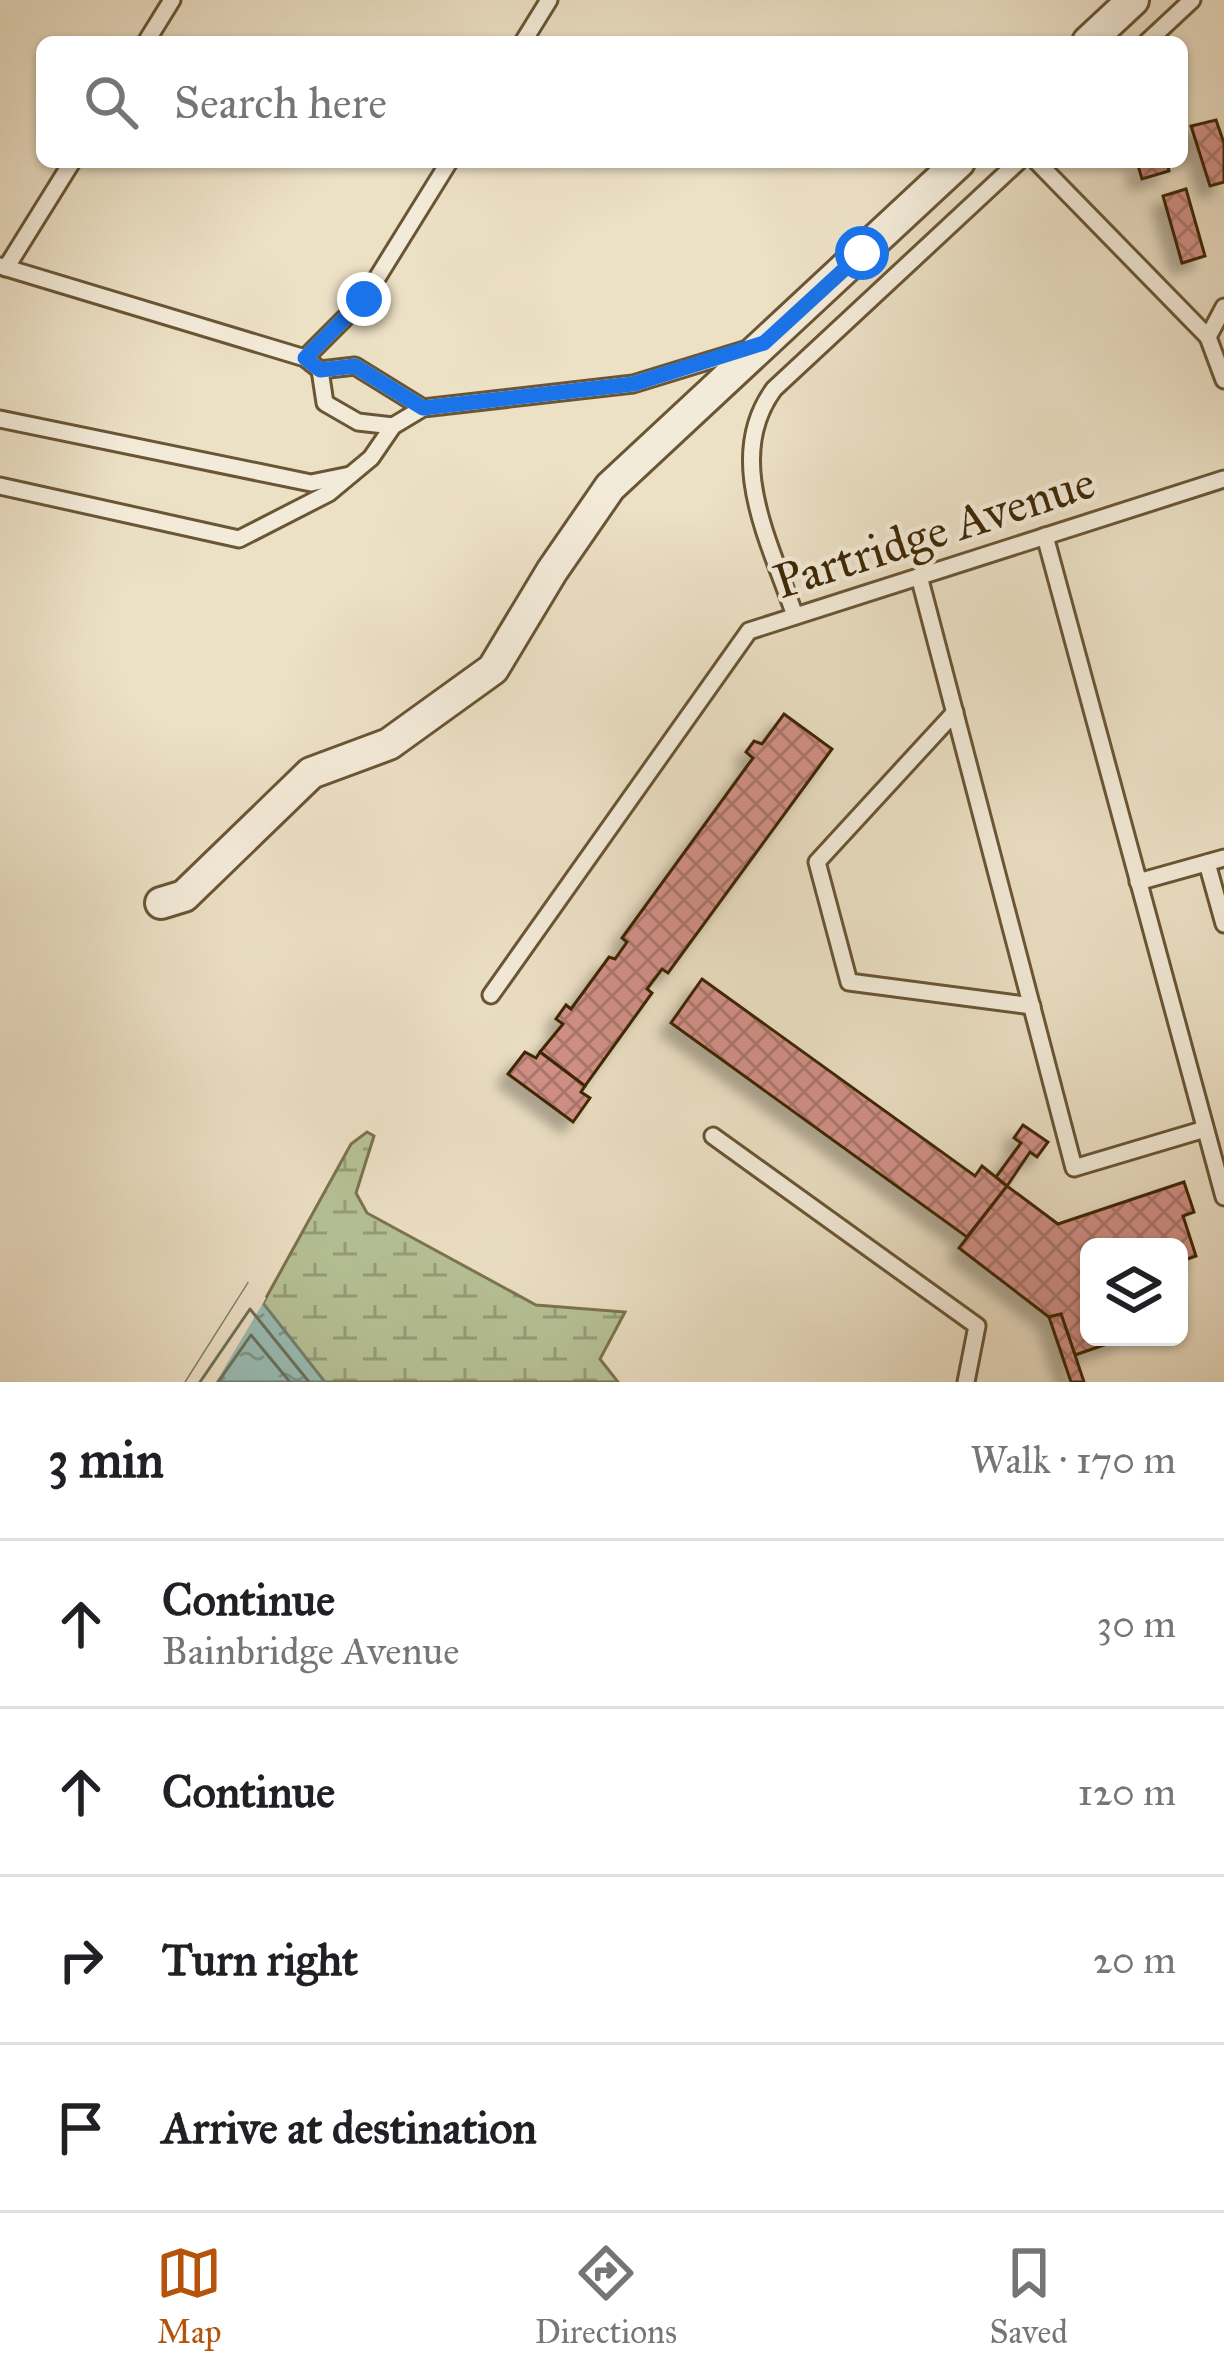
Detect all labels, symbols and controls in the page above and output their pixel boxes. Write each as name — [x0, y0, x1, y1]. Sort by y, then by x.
search box — [36, 36, 1188, 168]
icon: search — [78, 69, 144, 135]
text: Search here — [174, 75, 387, 130]
route start — [835, 226, 889, 280]
route end — [337, 272, 391, 326]
street label: Partridge Avenue — [766, 452, 1102, 611]
map controls — [1080, 1238, 1188, 1346]
button: layers — [1080, 1238, 1188, 1346]
text: 3 min — [48, 1429, 164, 1491]
text: Walk · 170 m — [970, 1436, 1176, 1484]
text: Continue — [162, 1572, 335, 1627]
icon: ahead — [48, 1591, 114, 1657]
text: 30 m — [1097, 1600, 1176, 1648]
text: Bainbridge Avenue — [162, 1627, 459, 1675]
icon: ahead — [48, 1759, 114, 1825]
text: Continue — [162, 1764, 335, 1819]
text: 120 m — [1077, 1768, 1176, 1816]
icon: right — [48, 1927, 114, 1993]
text: Turn right — [162, 1932, 358, 1987]
text: 20 m — [1093, 1936, 1176, 1984]
icon: arrive — [48, 2095, 114, 2161]
text: Arrive at destination — [162, 2100, 537, 2155]
tab: Map — [156, 2240, 222, 2352]
tab: Directions — [535, 2240, 677, 2352]
tab: Saved — [989, 2240, 1068, 2352]

